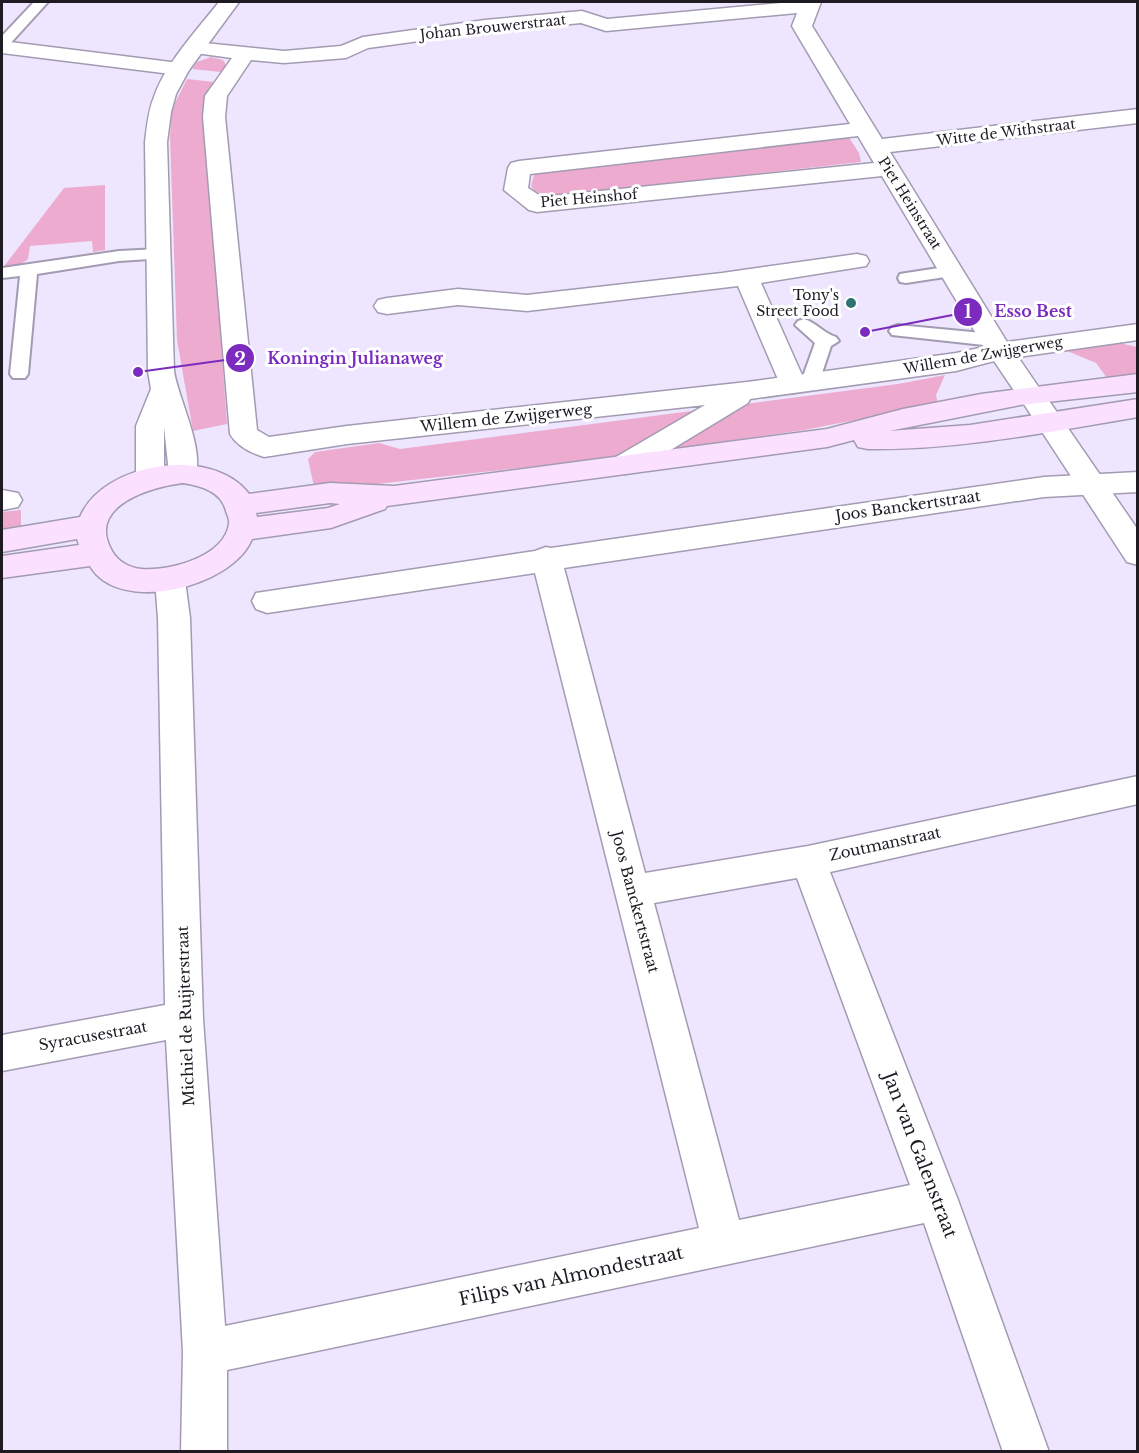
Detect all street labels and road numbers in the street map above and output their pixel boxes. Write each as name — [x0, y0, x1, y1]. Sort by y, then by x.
street label: Johan Brouwerstraat — [417, 10, 568, 44]
street label: Witte de Withstraat — [934, 114, 1077, 150]
street label: Piet Heinstraat — [874, 153, 946, 253]
street label: Piet Heinshof — [540, 185, 641, 211]
street label: Willem de Zwijgerweg — [901, 332, 1064, 378]
street label: Willem de Zwijgerweg — [418, 399, 594, 436]
street label: Joos Banckertstraat — [832, 486, 982, 525]
street label: Zoutmanstraat — [827, 822, 943, 865]
street label: Joos Banckertstraat — [607, 827, 664, 975]
street label: Michiel de Ruijterstraat — [173, 925, 198, 1107]
street label: Syracusestraat — [37, 1017, 149, 1054]
street label: Jan van Galenstraat — [877, 1067, 962, 1241]
street label: Filips van Almondestraat — [457, 1241, 685, 1311]

